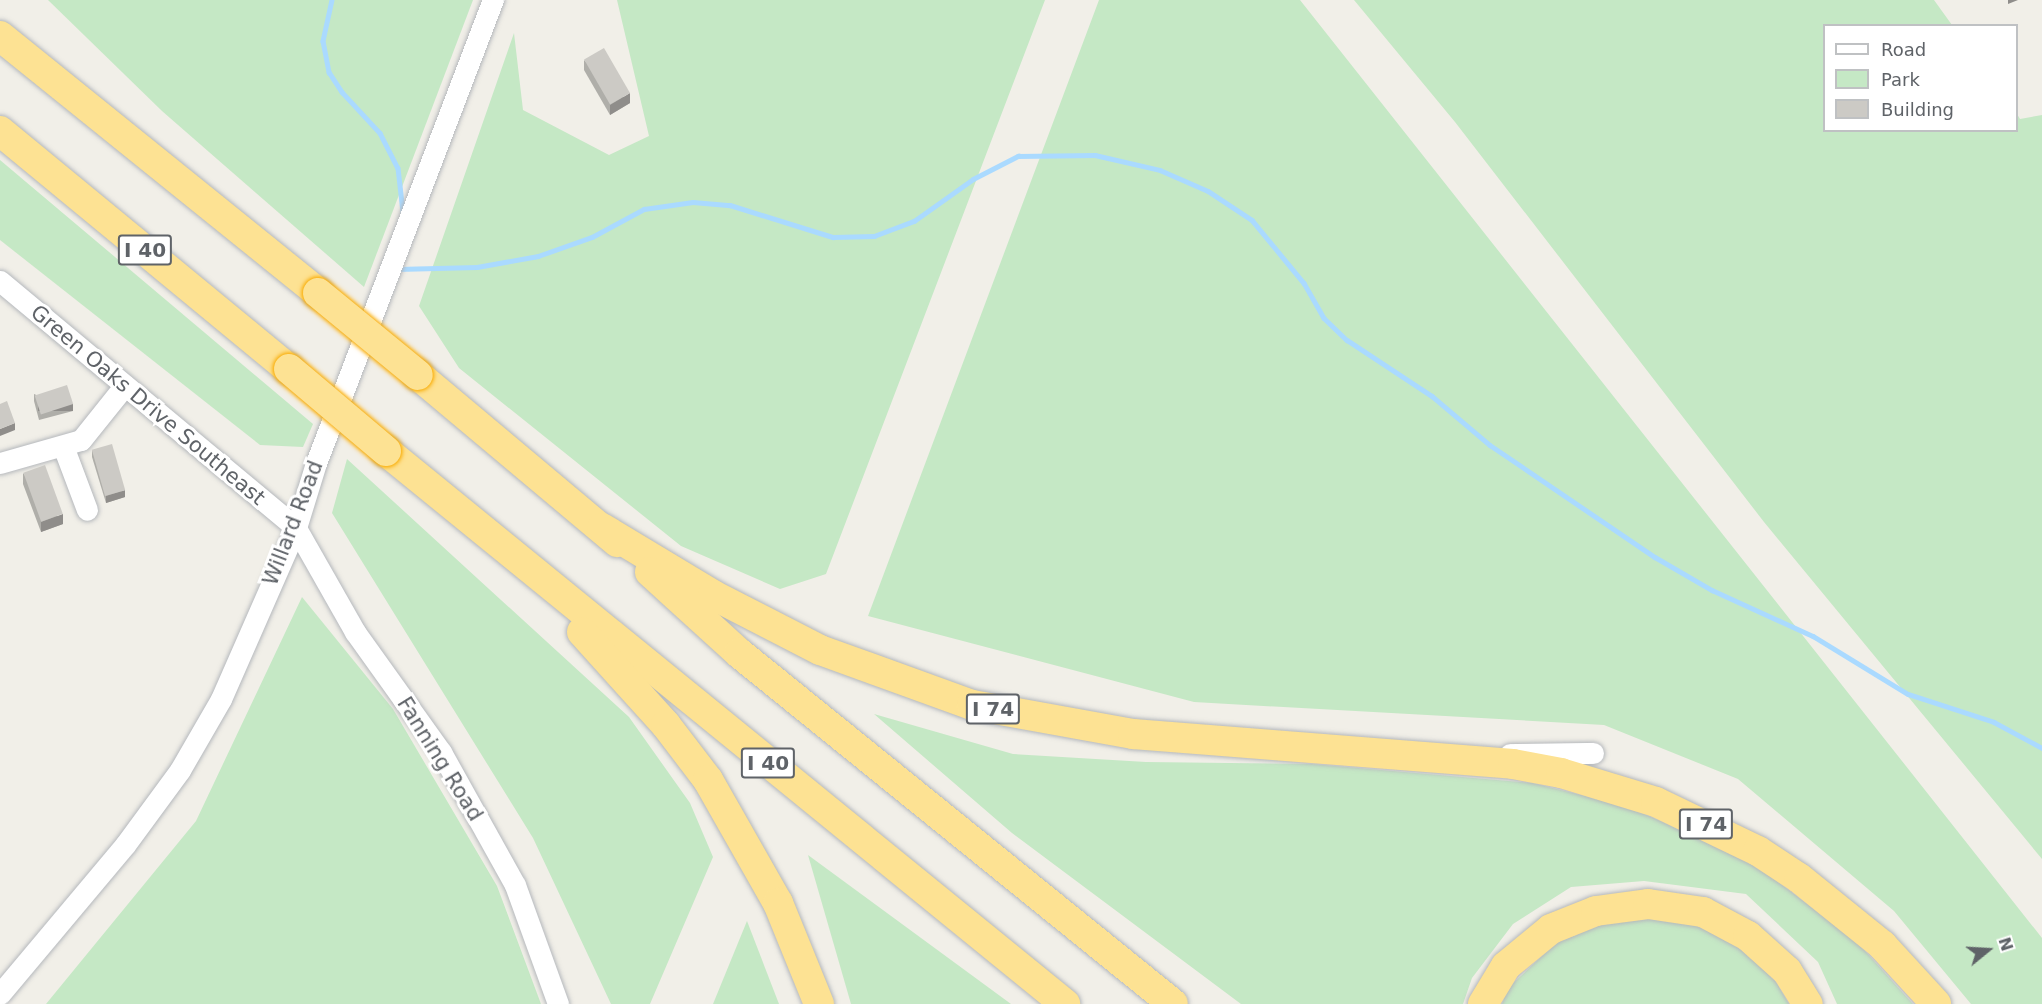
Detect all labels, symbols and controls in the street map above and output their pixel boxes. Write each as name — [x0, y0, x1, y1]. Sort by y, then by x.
legend — [1823, 24, 2018, 132]
text: Road — [1881, 39, 1926, 60]
text: Park — [1881, 69, 1920, 90]
text: Building — [1881, 99, 1954, 120]
road number: I 40 — [116, 233, 174, 267]
street label: Green Oaks Drive Southeast — [26, 300, 270, 510]
street label: Willard Road — [258, 457, 328, 589]
street label: Fanning Road — [392, 692, 488, 826]
road number: I 74 — [964, 692, 1022, 726]
road number: I 40 — [740, 746, 796, 780]
road number: I 74 — [1678, 807, 1734, 841]
north arrow — [1958, 920, 2018, 980]
text: N — [1994, 935, 2017, 954]

